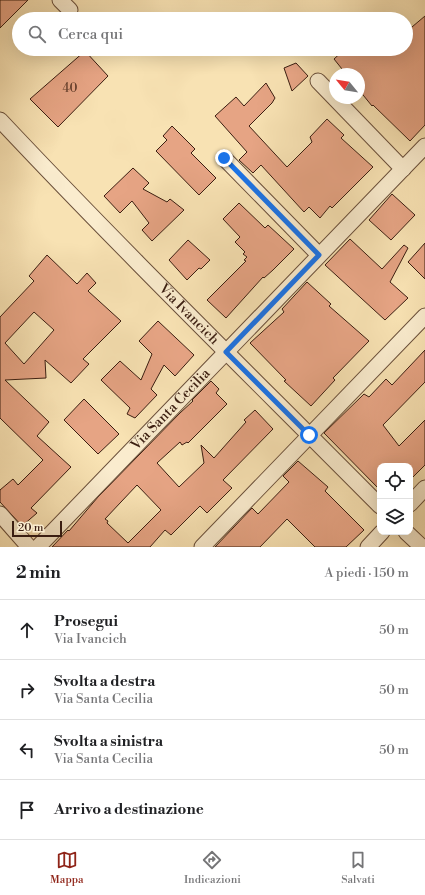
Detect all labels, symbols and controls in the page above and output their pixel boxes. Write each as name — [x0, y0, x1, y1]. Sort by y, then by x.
search box — [12, 12, 413, 56]
icon: search — [26, 23, 48, 45]
text: Cerca qui — [58, 25, 123, 44]
north arrow — [329, 68, 365, 104]
house number: 40 — [62, 81, 78, 96]
route end — [215, 149, 233, 167]
street label: Via Ivancich — [154, 279, 223, 349]
street label: Via Santa Cecilia — [126, 364, 215, 455]
route start — [300, 426, 318, 444]
map controls — [377, 463, 413, 535]
button: locate — [377, 463, 413, 499]
button: layers — [377, 499, 413, 535]
scale bar — [12, 519, 62, 538]
text: 20 m — [18, 521, 43, 535]
text: 2 min — [16, 562, 61, 584]
text: A piedi · 150 m — [324, 565, 409, 581]
text: Prosegui — [54, 612, 118, 631]
icon: ahead — [16, 619, 38, 641]
text: 50 m — [379, 622, 409, 638]
text: Via Ivancich — [54, 631, 127, 647]
text: Svolta a destra — [54, 672, 155, 691]
icon: right — [16, 679, 38, 701]
text: 50 m — [379, 682, 409, 698]
text: Via Santa Cecilia — [54, 691, 153, 707]
text: Svolta a sinistra — [54, 732, 163, 751]
icon: left — [16, 739, 38, 761]
text: 50 m — [379, 742, 409, 758]
text: Via Santa Cecilia — [54, 751, 153, 767]
icon: arrive — [16, 799, 38, 821]
text: Arrivo a destinazione — [54, 800, 204, 819]
tab: Mappa — [50, 849, 84, 887]
tab: Indicazioni — [184, 849, 241, 887]
tab: Salvati — [341, 849, 375, 887]

